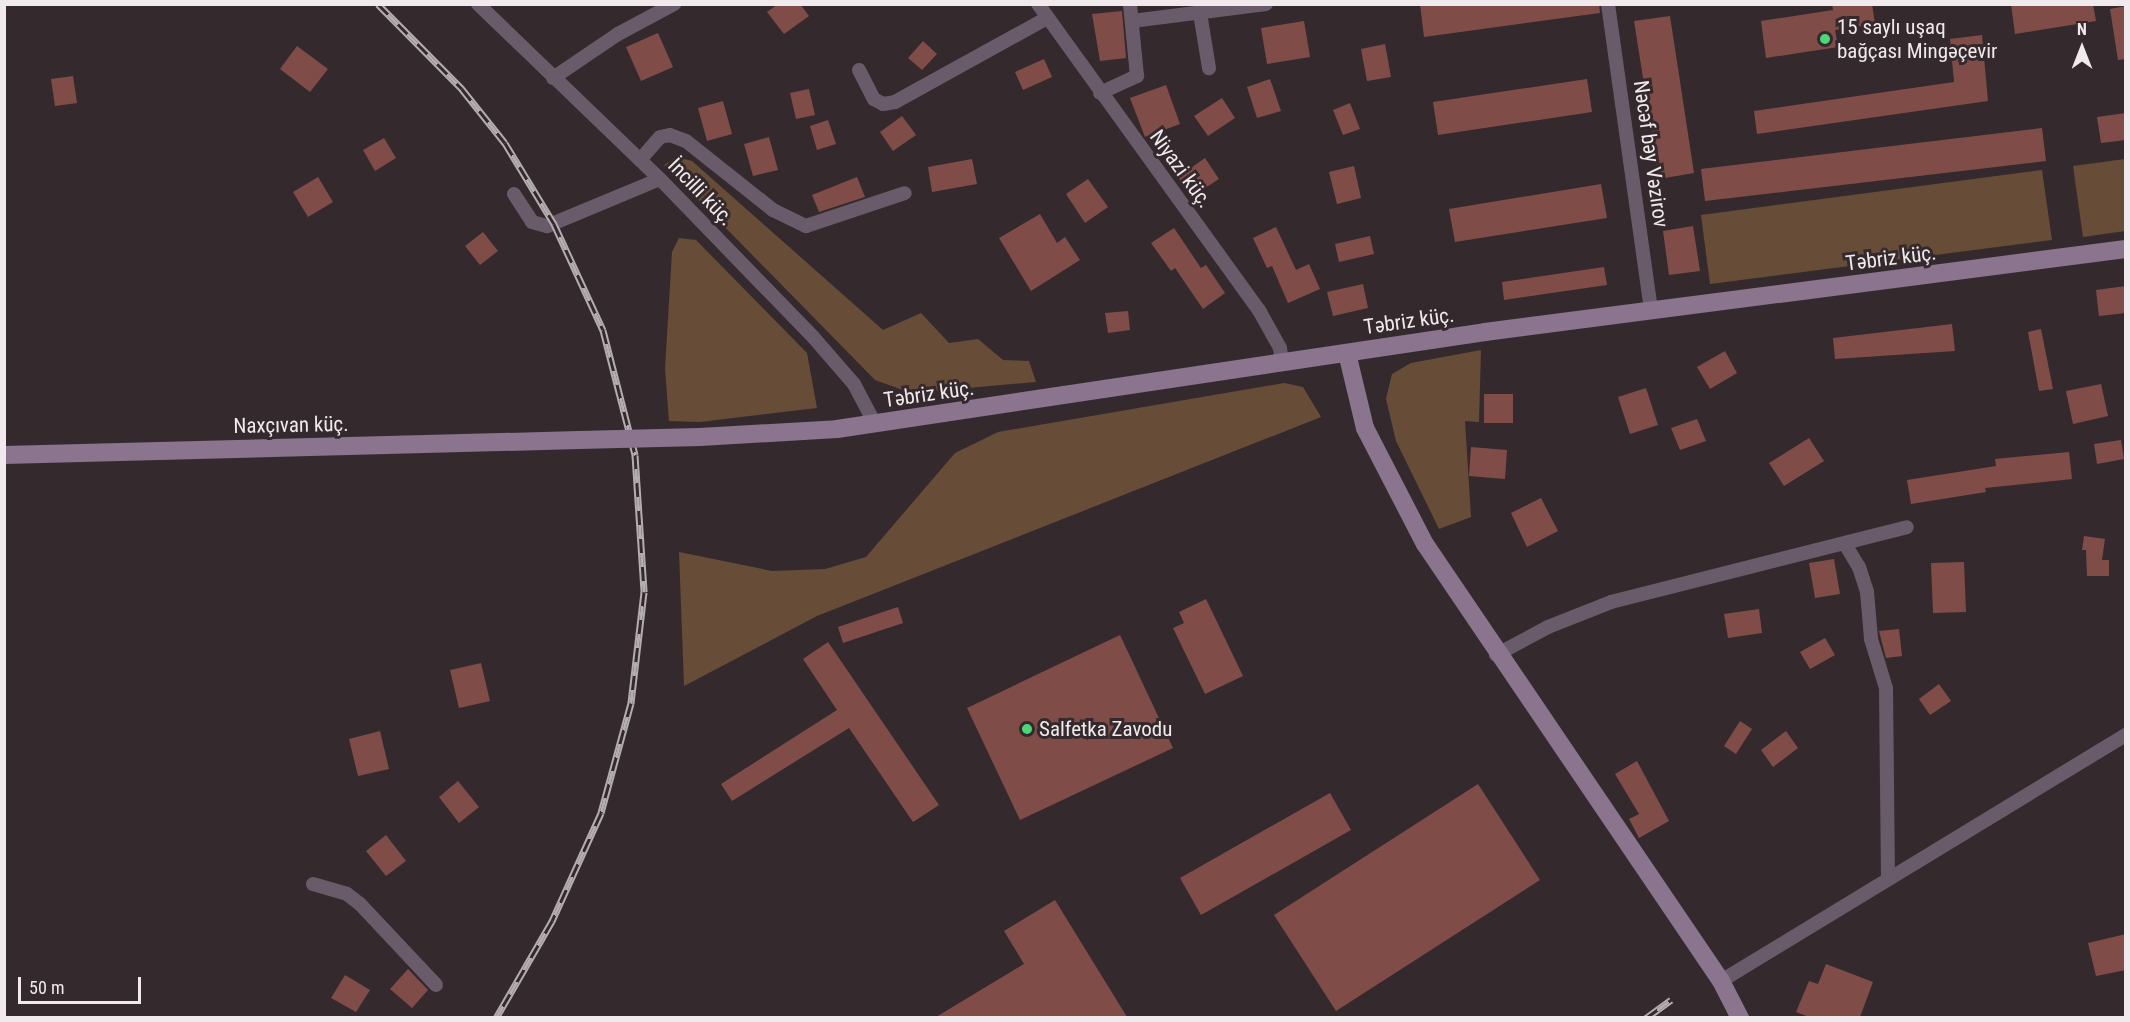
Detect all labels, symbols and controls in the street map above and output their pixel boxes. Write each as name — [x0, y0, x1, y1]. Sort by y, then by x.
place label: 15 saylı uşaq bağçası Mingəçevir — [1837, 14, 1997, 64]
north arrow — [2052, 18, 2112, 78]
text: N — [2077, 20, 2087, 39]
marker: 15 saylı uşaq bağçası Mingəçevir — [1818, 32, 1832, 46]
street label: Nəcəf bəy Vəzirov — [1628, 79, 1674, 229]
street label: Niyazi küç. — [1144, 125, 1218, 213]
street label: İncilli küç. — [663, 153, 739, 231]
street label: Təbriz küç. — [1844, 240, 1938, 276]
street label: Təbriz küç. — [1362, 302, 1456, 340]
street label: Təbriz küç. — [882, 375, 976, 413]
street label: Naxçıvan küç. — [233, 411, 349, 439]
place label: Salfetka Zavodu — [1039, 716, 1172, 742]
marker: Salfetka Zavodu — [1020, 722, 1034, 736]
scale bar — [21, 965, 144, 1003]
text: 50 m — [29, 977, 64, 998]

